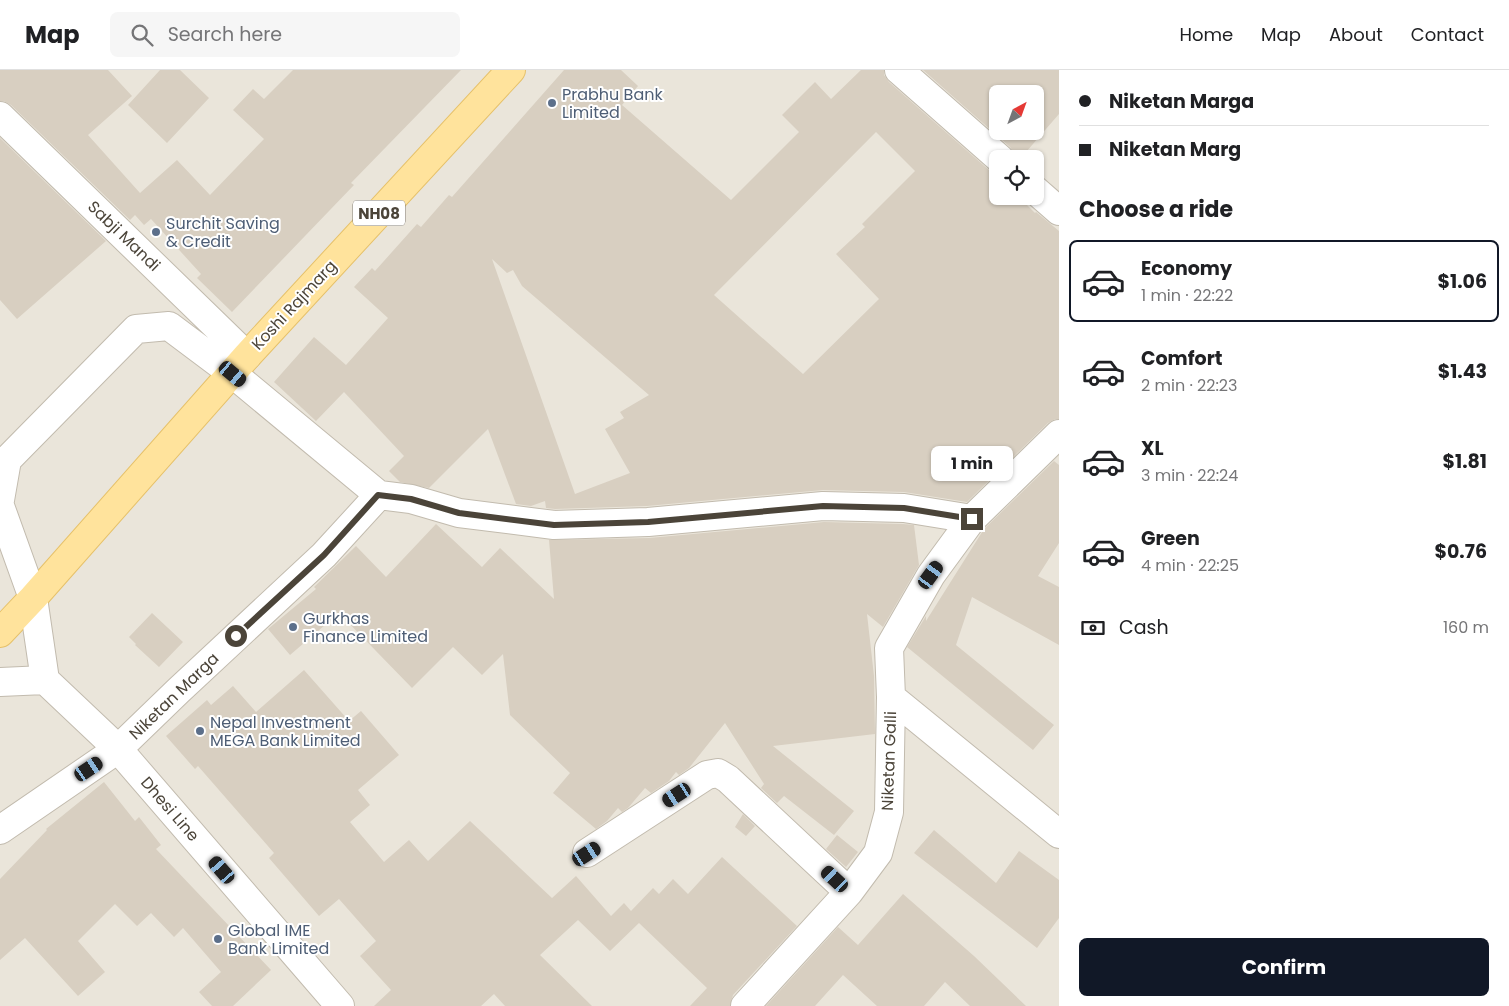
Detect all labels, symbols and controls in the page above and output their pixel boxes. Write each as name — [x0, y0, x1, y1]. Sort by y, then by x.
search box — [110, 12, 460, 57]
text: Map — [25, 18, 80, 51]
icon: search — [128, 21, 156, 49]
text: Search here — [168, 21, 282, 48]
text: Home — [1179, 22, 1233, 47]
text: Map — [1261, 22, 1301, 47]
text: About — [1329, 22, 1383, 47]
text: Contact — [1411, 22, 1484, 47]
place label: Prabhu Bank Limited — [562, 83, 663, 124]
north arrow — [989, 85, 1044, 140]
map controls — [989, 85, 1044, 205]
text: Niketan Marga — [1109, 88, 1254, 115]
marker: Prabhu Bank Limited — [546, 97, 558, 109]
text: Niketan Marg — [1109, 136, 1241, 163]
button: locate — [989, 150, 1044, 205]
text: Choose a ride — [1079, 194, 1233, 225]
street label: Sabji Mandi — [83, 195, 165, 277]
road number: NH08 — [353, 200, 405, 226]
place label: Surchit Saving & Credit — [166, 212, 280, 253]
marker: Surchit Saving & Credit — [150, 226, 162, 238]
street label: Koshi Rajmarg — [246, 255, 342, 355]
text: Economy — [1141, 255, 1232, 282]
icon: car — [1081, 259, 1126, 304]
text: $1.06 — [1438, 268, 1487, 295]
text: 1 min · 22:22 — [1141, 284, 1233, 307]
text: Comfort — [1141, 345, 1223, 372]
icon: car — [1081, 349, 1126, 394]
text: $1.43 — [1438, 358, 1487, 385]
car — [216, 359, 249, 389]
text: 2 min · 22:23 — [1141, 374, 1238, 397]
text: XL — [1141, 435, 1164, 462]
icon: car — [1081, 439, 1126, 484]
callout: 1 min — [931, 446, 1013, 482]
text: $1.81 — [1443, 448, 1487, 475]
text: 1 min — [951, 452, 993, 475]
text: 3 min · 22:24 — [1141, 464, 1238, 487]
route end — [961, 508, 983, 530]
text: Green — [1141, 525, 1200, 552]
icon: car — [1081, 529, 1126, 574]
text: $0.76 — [1434, 538, 1487, 565]
text: 4 min · 22:25 — [1141, 554, 1239, 577]
car — [916, 558, 945, 592]
place label: Gurkhas Finance Limited — [303, 607, 428, 648]
icon: cash — [1079, 614, 1107, 642]
text: Cash — [1119, 614, 1169, 641]
text: 160 m — [1443, 616, 1489, 639]
marker: Gurkhas Finance Limited — [287, 621, 299, 633]
route start — [225, 625, 247, 647]
street label: Niketan Marga — [124, 647, 224, 745]
place label: Nepal Investment MEGA Bank Limited — [210, 711, 361, 752]
street label: Niketan Galli — [876, 711, 902, 811]
marker: Nepal Investment MEGA Bank Limited — [194, 725, 206, 737]
car — [72, 754, 105, 784]
street label: Dhesi Line — [135, 772, 205, 846]
car — [660, 781, 693, 809]
car — [570, 840, 603, 868]
car — [206, 854, 237, 886]
car — [818, 863, 851, 895]
place label: Global IME Bank Limited — [228, 919, 329, 960]
marker: Global IME Bank Limited — [212, 933, 224, 945]
button: Confirm — [1079, 938, 1489, 996]

